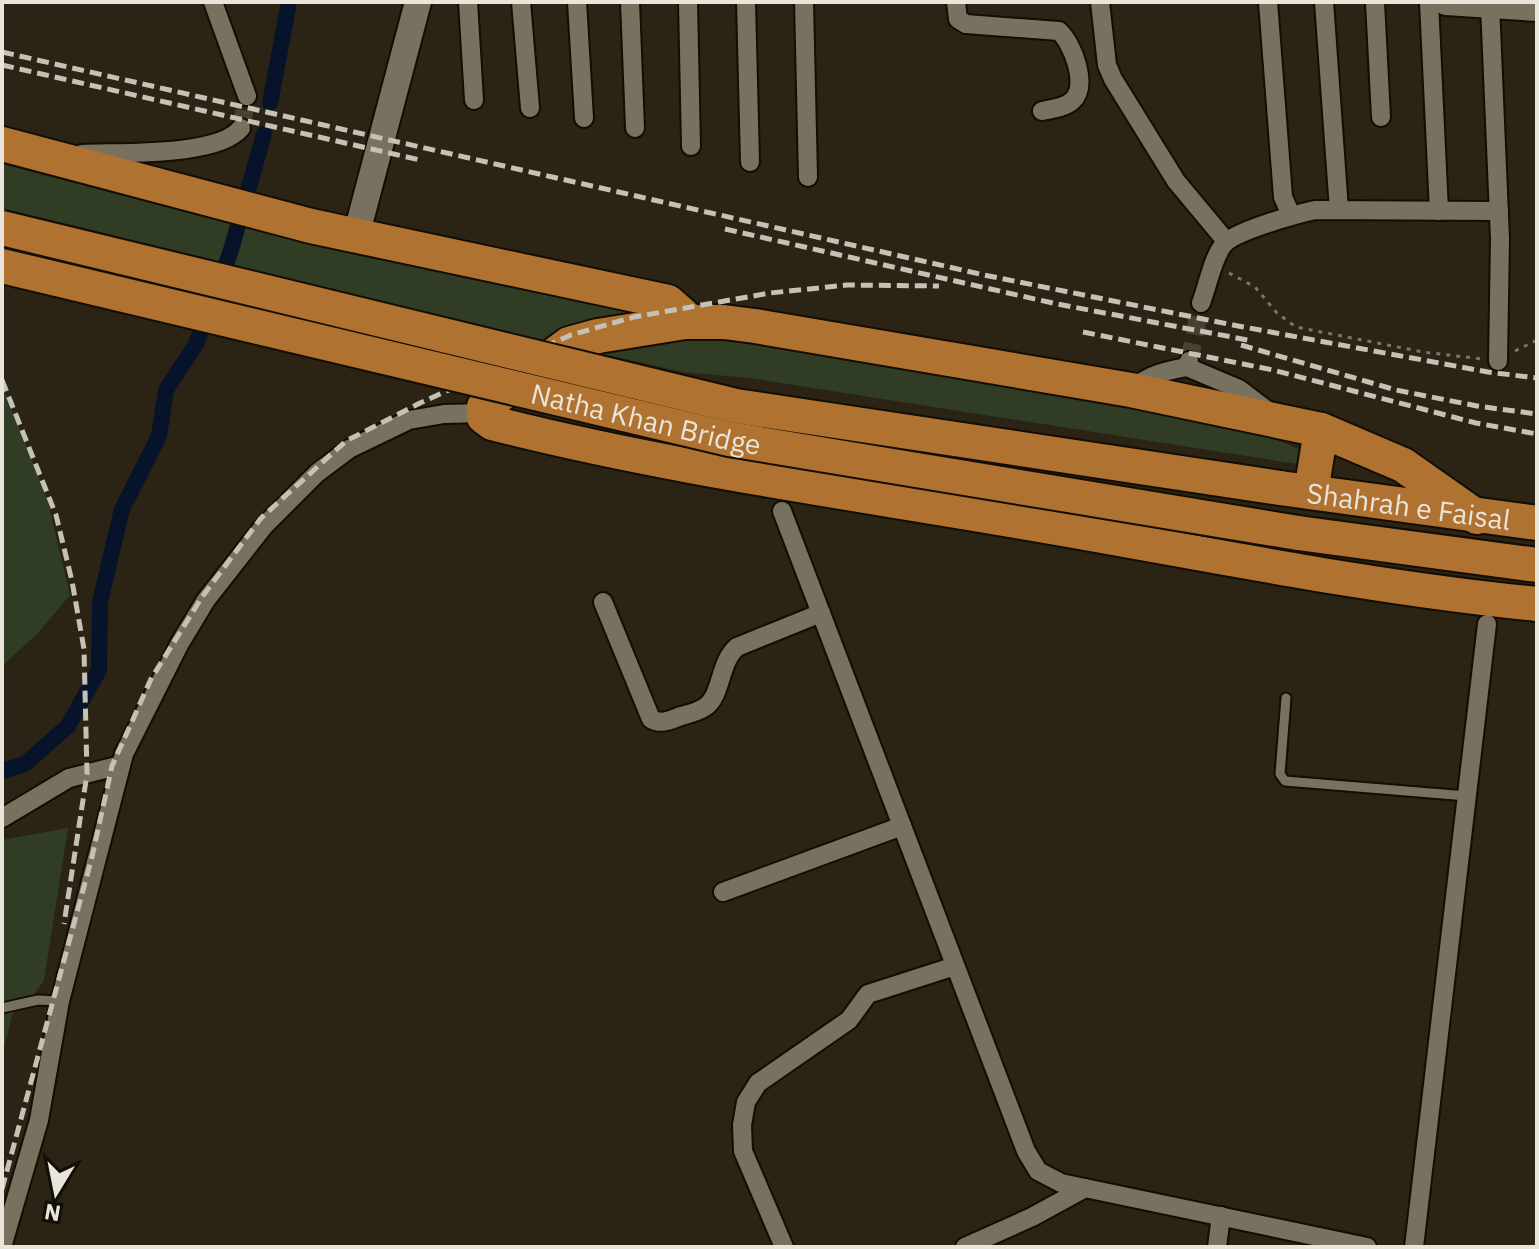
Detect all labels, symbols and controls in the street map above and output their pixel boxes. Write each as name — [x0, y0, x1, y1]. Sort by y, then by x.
street label: Natha Khan Bridge — [527, 374, 764, 463]
street label: Shahrah e Faisal — [1305, 473, 1513, 538]
north arrow — [16, 1153, 96, 1233]
text: N — [42, 1198, 63, 1229]

